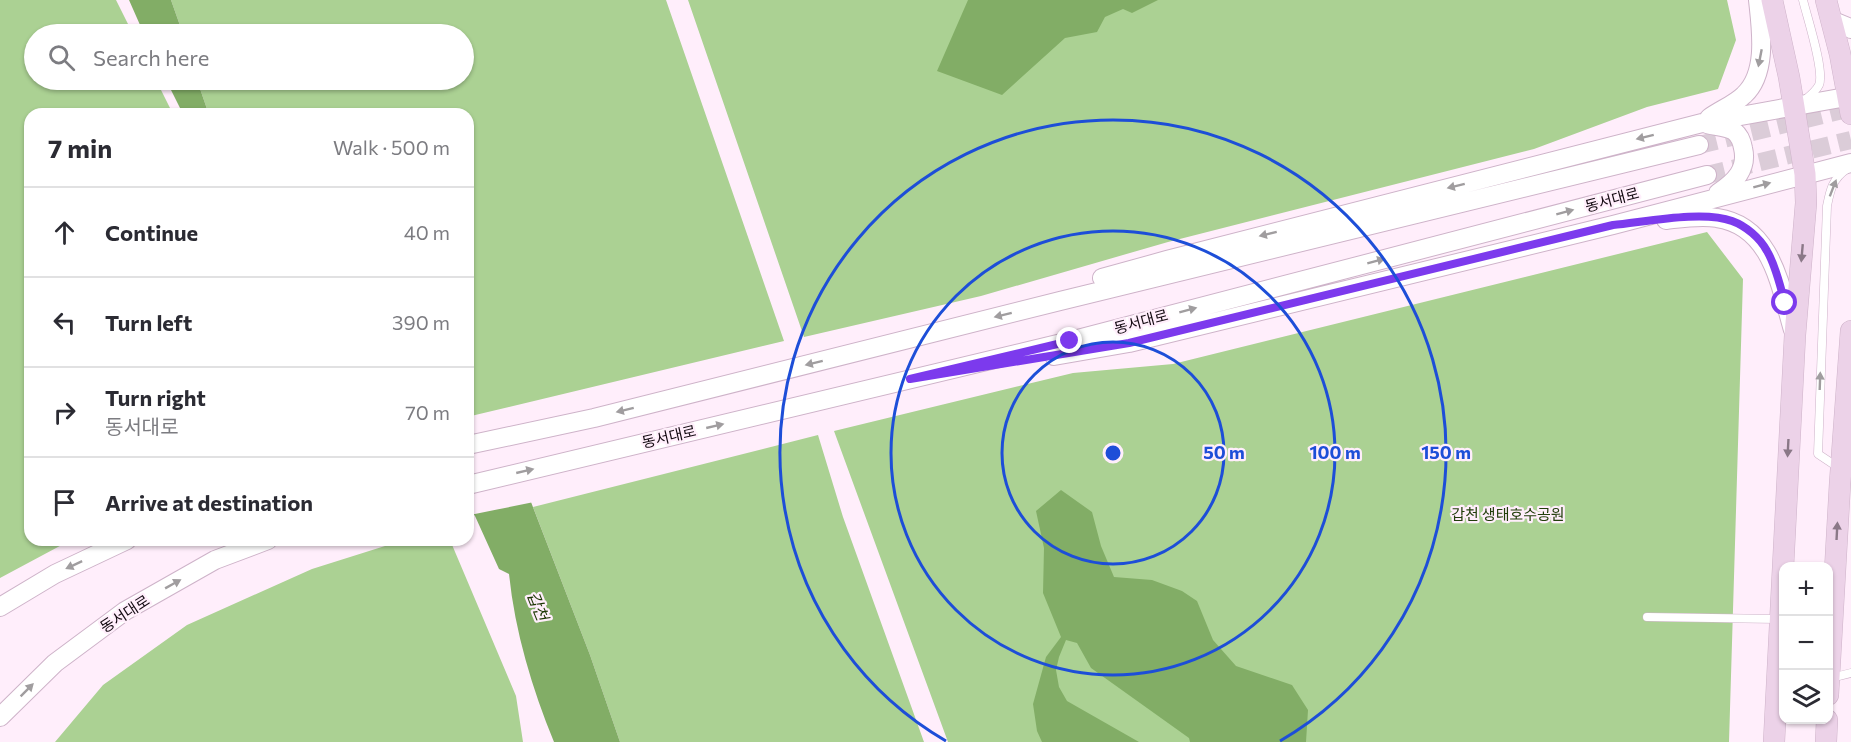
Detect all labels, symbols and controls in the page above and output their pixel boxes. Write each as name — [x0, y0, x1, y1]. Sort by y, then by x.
search box — [24, 24, 474, 90]
icon: search — [45, 41, 78, 74]
text: Search here — [93, 44, 209, 71]
one-way arrow — [1755, 49, 1764, 68]
text: 7 min — [48, 132, 112, 163]
one-way arrow — [1636, 133, 1654, 143]
text: Walk · 500 m — [333, 135, 450, 159]
one-way arrow — [1828, 178, 1838, 196]
one-way arrow — [1753, 180, 1771, 189]
one-way arrow — [1447, 181, 1466, 191]
street label: 동서대로 — [1583, 183, 1641, 215]
one-way arrow — [1556, 207, 1574, 217]
icon: ahead — [48, 216, 81, 249]
text: Continue — [105, 219, 198, 246]
text: 40 m — [404, 220, 450, 244]
one-way arrow — [1258, 230, 1277, 240]
one-way arrow — [1797, 244, 1807, 263]
one-way arrow — [1367, 256, 1386, 266]
route start — [1771, 289, 1797, 315]
street label: 동서대로 — [1112, 305, 1170, 337]
one-way arrow — [1179, 305, 1197, 315]
icon: left — [48, 306, 81, 339]
text: Turn left — [105, 309, 192, 336]
text: 390 m — [392, 310, 450, 334]
one-way arrow — [994, 311, 1012, 320]
route end — [1056, 327, 1082, 353]
one-way arrow — [805, 358, 823, 368]
one-way arrow — [1816, 372, 1825, 391]
text: Turn right — [105, 384, 206, 411]
icon: right — [48, 396, 81, 429]
text: 70 m — [405, 400, 450, 424]
one-way arrow — [616, 406, 634, 416]
text: 동서대로 — [105, 414, 179, 438]
one-way arrow — [705, 420, 724, 430]
street label: 동서대로 — [640, 421, 698, 451]
one-way arrow — [1784, 438, 1793, 457]
text: 50 m — [1203, 441, 1245, 463]
text: 100 m — [1309, 441, 1361, 463]
text: 150 m — [1421, 441, 1471, 463]
centre of rings — [1103, 443, 1123, 463]
one-way arrow — [516, 466, 535, 475]
icon: arrive — [48, 486, 81, 519]
text: Arrive at destination — [105, 489, 313, 516]
park label: 갑천 생태호수공원 — [1451, 505, 1565, 523]
one-way arrow — [1833, 522, 1842, 541]
one-way arrow — [66, 560, 83, 569]
map controls — [1779, 562, 1833, 724]
button: + — [1779, 562, 1833, 616]
one-way arrow — [165, 579, 182, 589]
water label: 갑천 — [524, 589, 554, 625]
street label: 동서대로 — [96, 591, 153, 636]
button: − — [1779, 616, 1833, 670]
button: layers — [1779, 670, 1833, 724]
one-way arrow — [20, 684, 34, 698]

